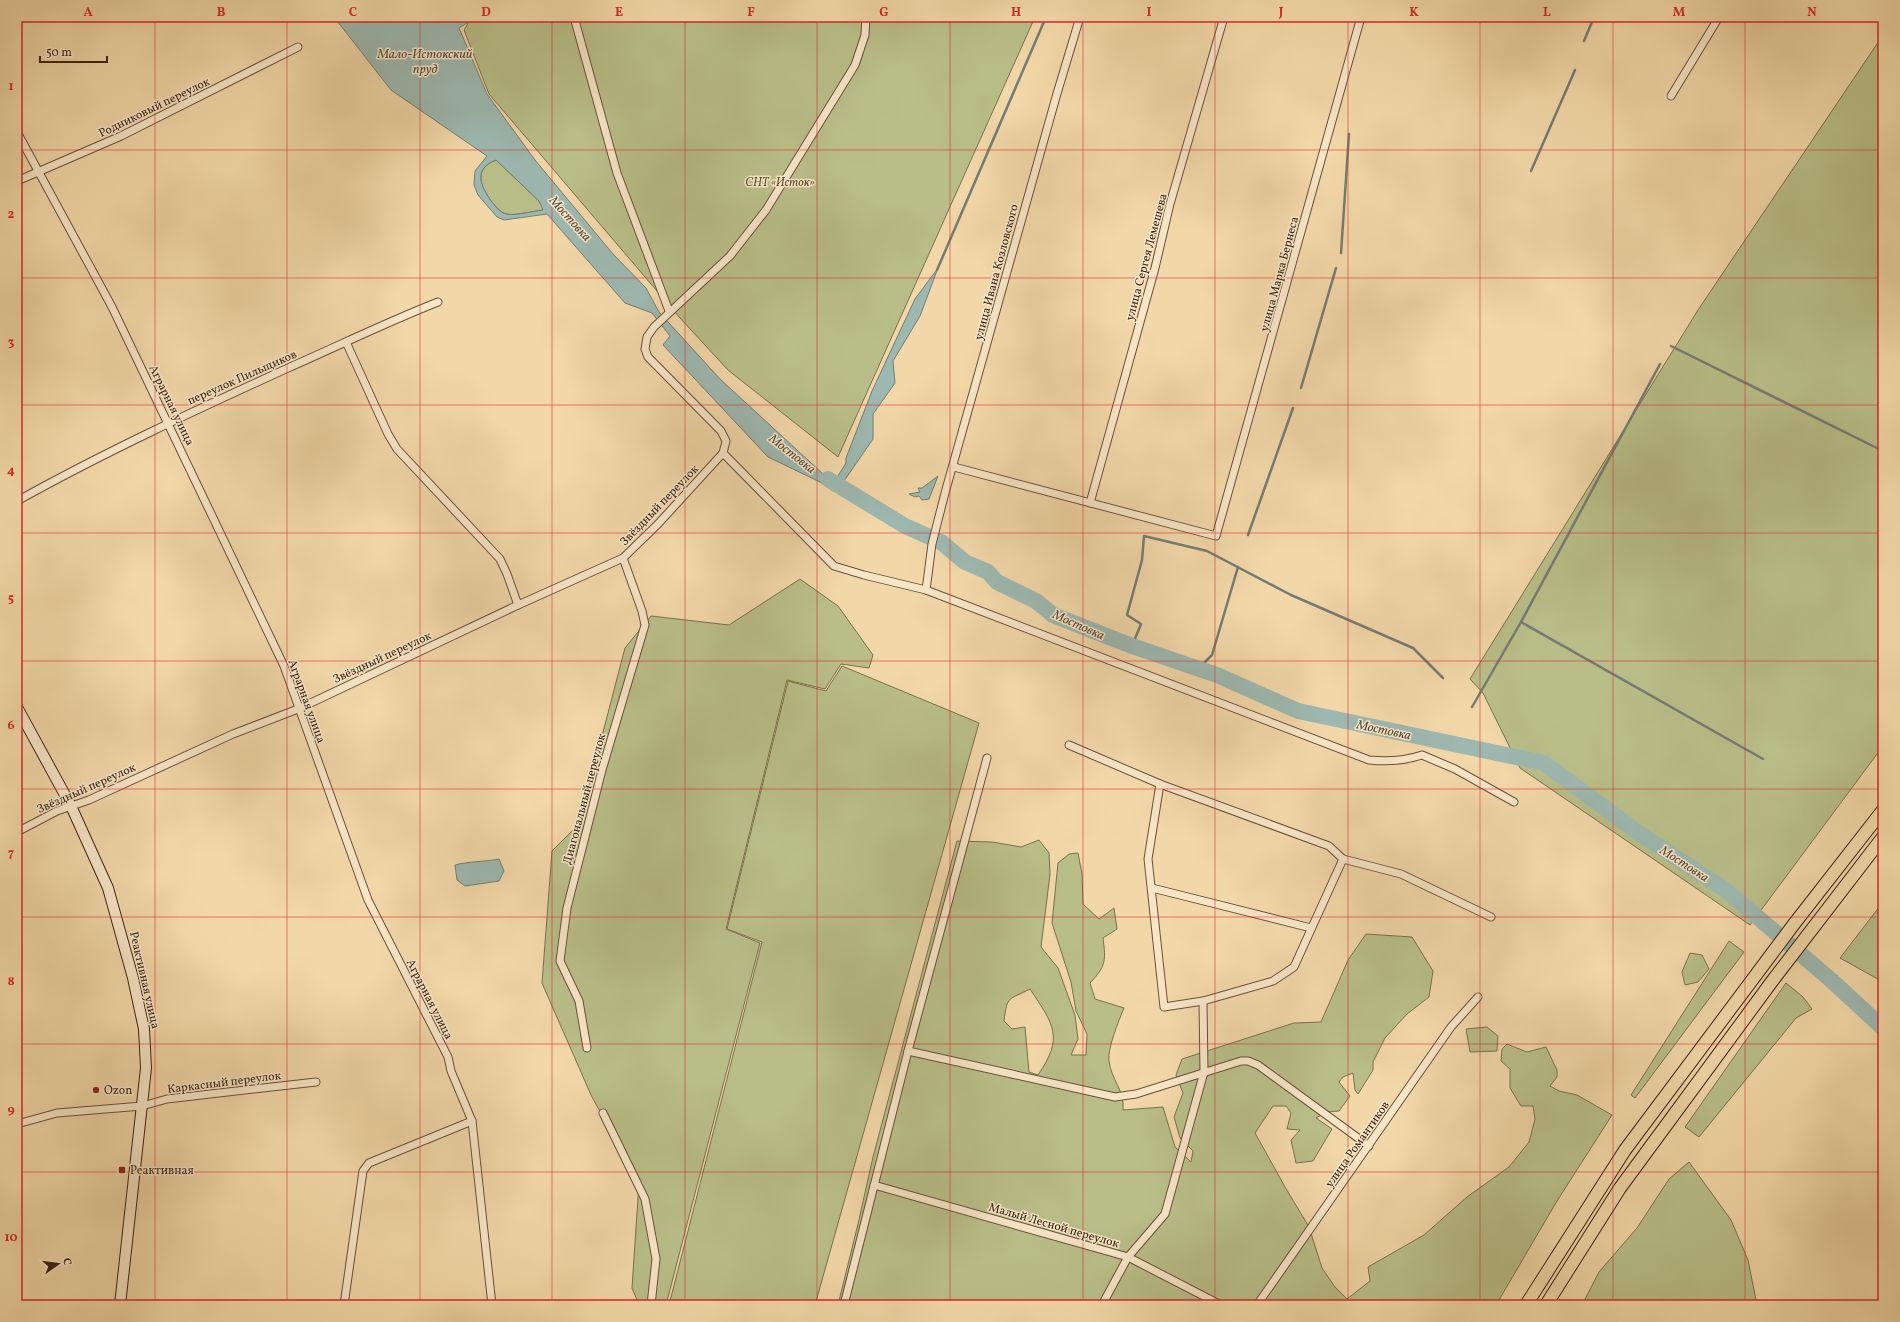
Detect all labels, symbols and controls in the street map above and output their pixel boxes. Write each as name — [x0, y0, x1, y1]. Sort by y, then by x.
text: A — [83, 4, 93, 22]
text: B — [217, 4, 226, 22]
text: C — [349, 4, 357, 22]
text: D — [481, 4, 491, 22]
text: E — [615, 4, 623, 22]
text: F — [747, 4, 755, 22]
text: G — [879, 4, 889, 22]
text: H — [1011, 4, 1021, 22]
text: I — [1147, 4, 1152, 22]
text: J — [1278, 4, 1284, 22]
text: K — [1409, 4, 1419, 22]
text: L — [1543, 4, 1551, 22]
text: M — [1673, 4, 1686, 22]
text: N — [1807, 4, 1817, 22]
scale bar — [40, 38, 107, 64]
text: 50 m — [46, 45, 72, 61]
water label: Мало-Истокский пруд — [377, 46, 473, 79]
street label: Родниковый переулок — [96, 74, 213, 142]
text: 1 — [8, 78, 14, 96]
park label: СНТ «Исток» — [745, 175, 815, 191]
water label: Мостовка — [544, 192, 595, 246]
street label: улица Сергея Лемешева — [1122, 192, 1172, 323]
street label: улица Ивана Козловского — [971, 202, 1023, 342]
text: 2 — [8, 206, 15, 224]
street label: улица Марка Бернеса — [1257, 215, 1303, 334]
text: 3 — [8, 334, 15, 352]
street label: переулок Пильщиков — [185, 347, 300, 409]
street label: Аграрная улица — [145, 362, 198, 449]
water label: Мостовка — [764, 430, 819, 479]
street label: Звёздный переулок — [617, 461, 703, 550]
text: 4 — [7, 462, 15, 480]
text: 5 — [8, 590, 14, 608]
water label: Мостовка — [1048, 606, 1107, 645]
street label: Звёздный переулок — [331, 628, 435, 688]
street label: Аграрная улица — [283, 657, 329, 745]
water label: Мостовка — [1354, 716, 1412, 746]
text: 6 — [7, 717, 15, 735]
street label: Диагональный переулок — [560, 731, 610, 867]
street label: Звёздный переулок — [34, 760, 139, 818]
water label: Мостовка — [1655, 842, 1712, 887]
text: 7 — [8, 845, 14, 863]
street label: Реактивная улица — [125, 930, 163, 1030]
street label: Аграрная улица — [402, 957, 456, 1042]
text: 8 — [7, 973, 15, 991]
street label: Каркасный переулок — [166, 1068, 282, 1098]
place label: Ozon — [104, 1083, 132, 1099]
marker: Ozon — [91, 1085, 101, 1095]
street label: улица Романтиков — [1322, 1098, 1394, 1191]
text: 9 — [7, 1101, 15, 1119]
place label: Реактивная — [130, 1163, 194, 1179]
marker: Реактивная — [117, 1165, 127, 1175]
street label: Малый Лесной переулок — [987, 1200, 1121, 1252]
text: 10 — [4, 1229, 18, 1247]
north arrow — [38, 1244, 78, 1284]
text: С — [58, 1257, 74, 1267]

